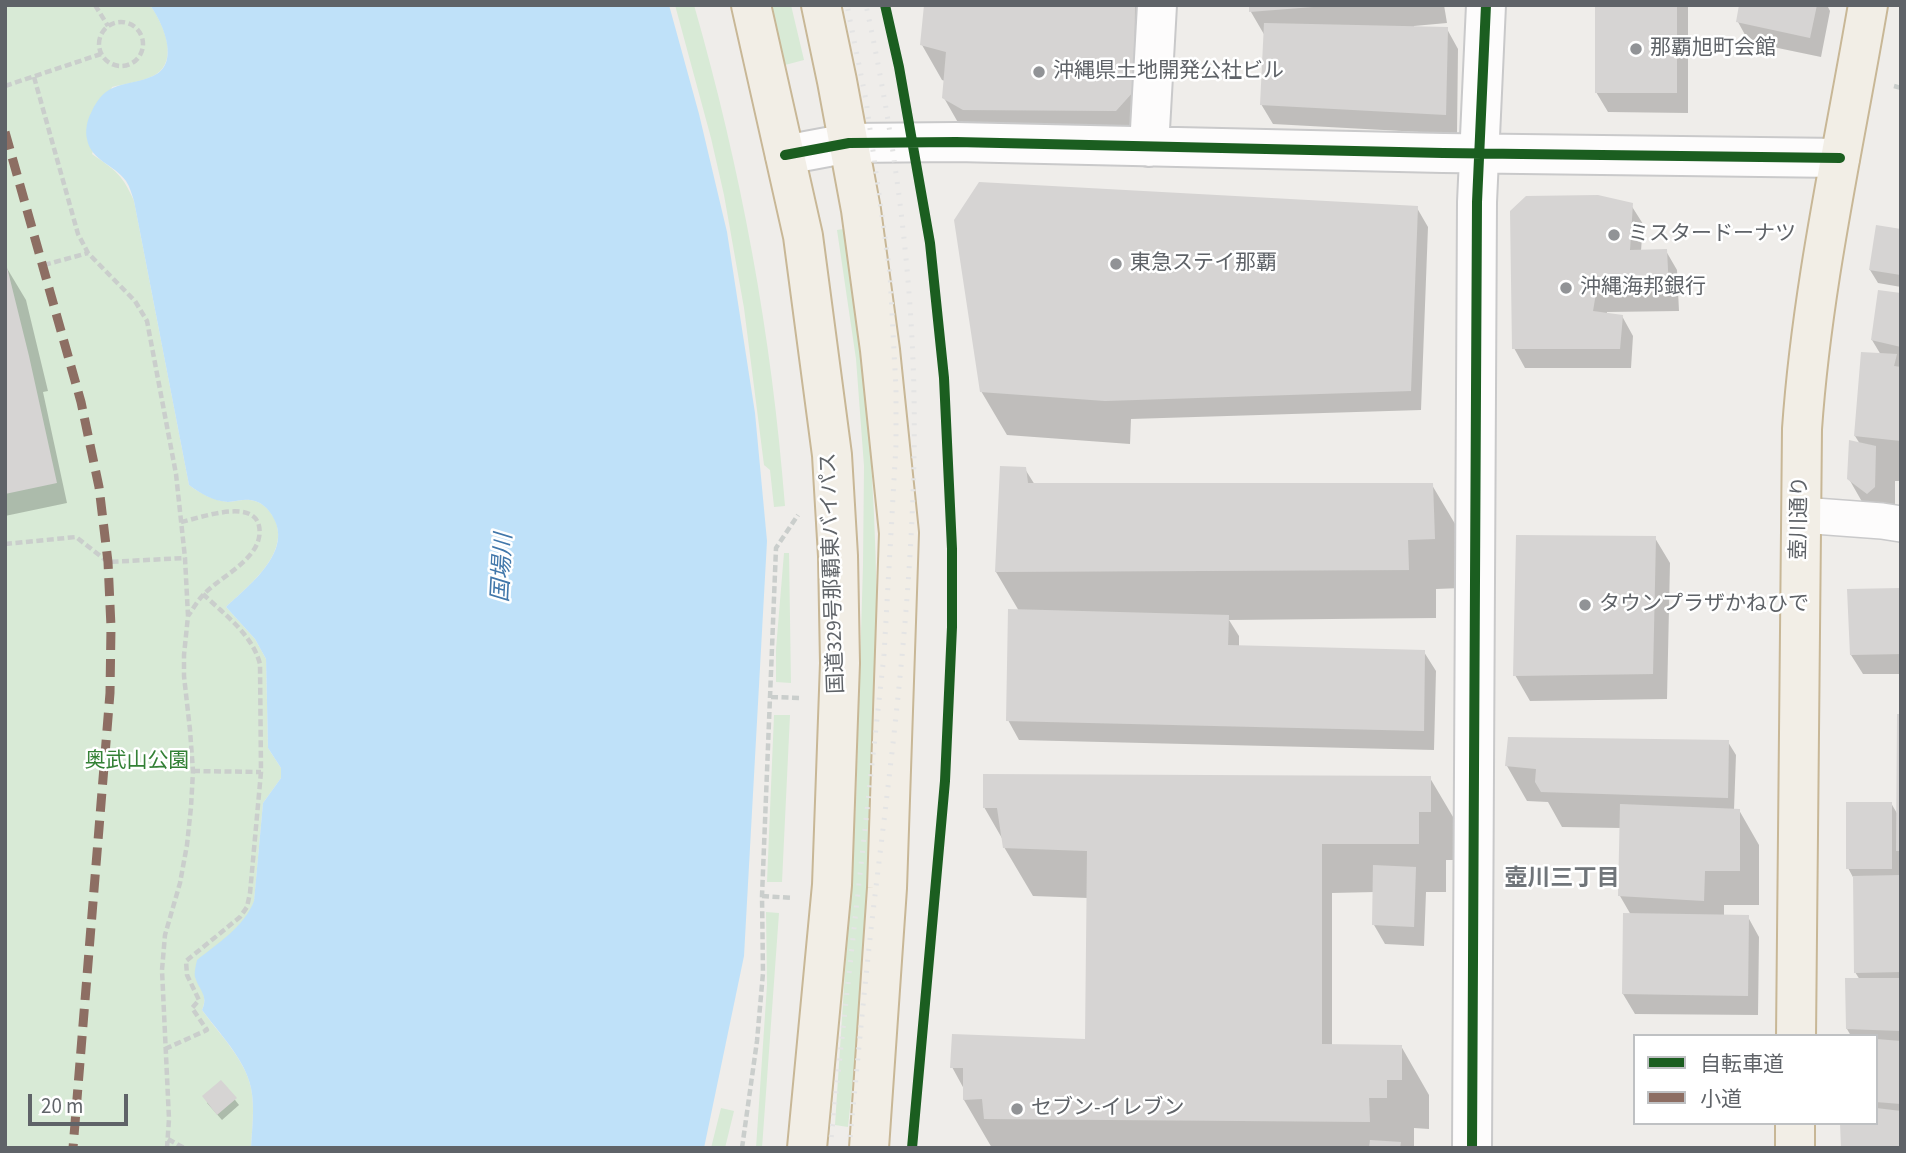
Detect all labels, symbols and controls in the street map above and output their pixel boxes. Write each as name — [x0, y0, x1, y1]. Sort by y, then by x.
place label: 那覇旭町会館 — [1650, 36, 1776, 62]
marker: 那覇旭町会館 — [1628, 41, 1644, 57]
place label: 沖縄県土地開発公社ビル — [1053, 59, 1284, 85]
marker: 沖縄県土地開発公社ビル — [1031, 64, 1047, 80]
place label: ミスタードーナツ — [1628, 222, 1796, 248]
marker: ミスタードーナツ — [1606, 227, 1622, 243]
place label: 東急ステイ那覇 — [1130, 251, 1277, 277]
marker: 東急ステイ那覇 — [1108, 256, 1124, 272]
place label: 沖縄海邦銀行 — [1580, 275, 1706, 301]
marker: 沖縄海邦銀行 — [1558, 280, 1574, 296]
street label: 国道329号那覇東バイパス — [817, 452, 851, 694]
street label: 壺川通り — [1788, 476, 1814, 560]
water label: 国場川 — [488, 533, 520, 603]
place label: タウンプラザかねひで — [1599, 592, 1809, 618]
marker: タウンプラザかねひで — [1577, 597, 1593, 613]
park label: 奥武山公園 — [85, 749, 189, 775]
district label: 壺川三丁目 — [1505, 866, 1619, 894]
legend — [1633, 1034, 1878, 1125]
text: 自転車道 — [1700, 1049, 1784, 1079]
scale bar — [32, 1080, 131, 1124]
text: 小道 — [1700, 1084, 1742, 1114]
text: 20 m — [41, 1091, 83, 1121]
place label: セブン-イレブン — [1031, 1096, 1185, 1122]
marker: セブン-イレブン — [1009, 1101, 1025, 1117]

